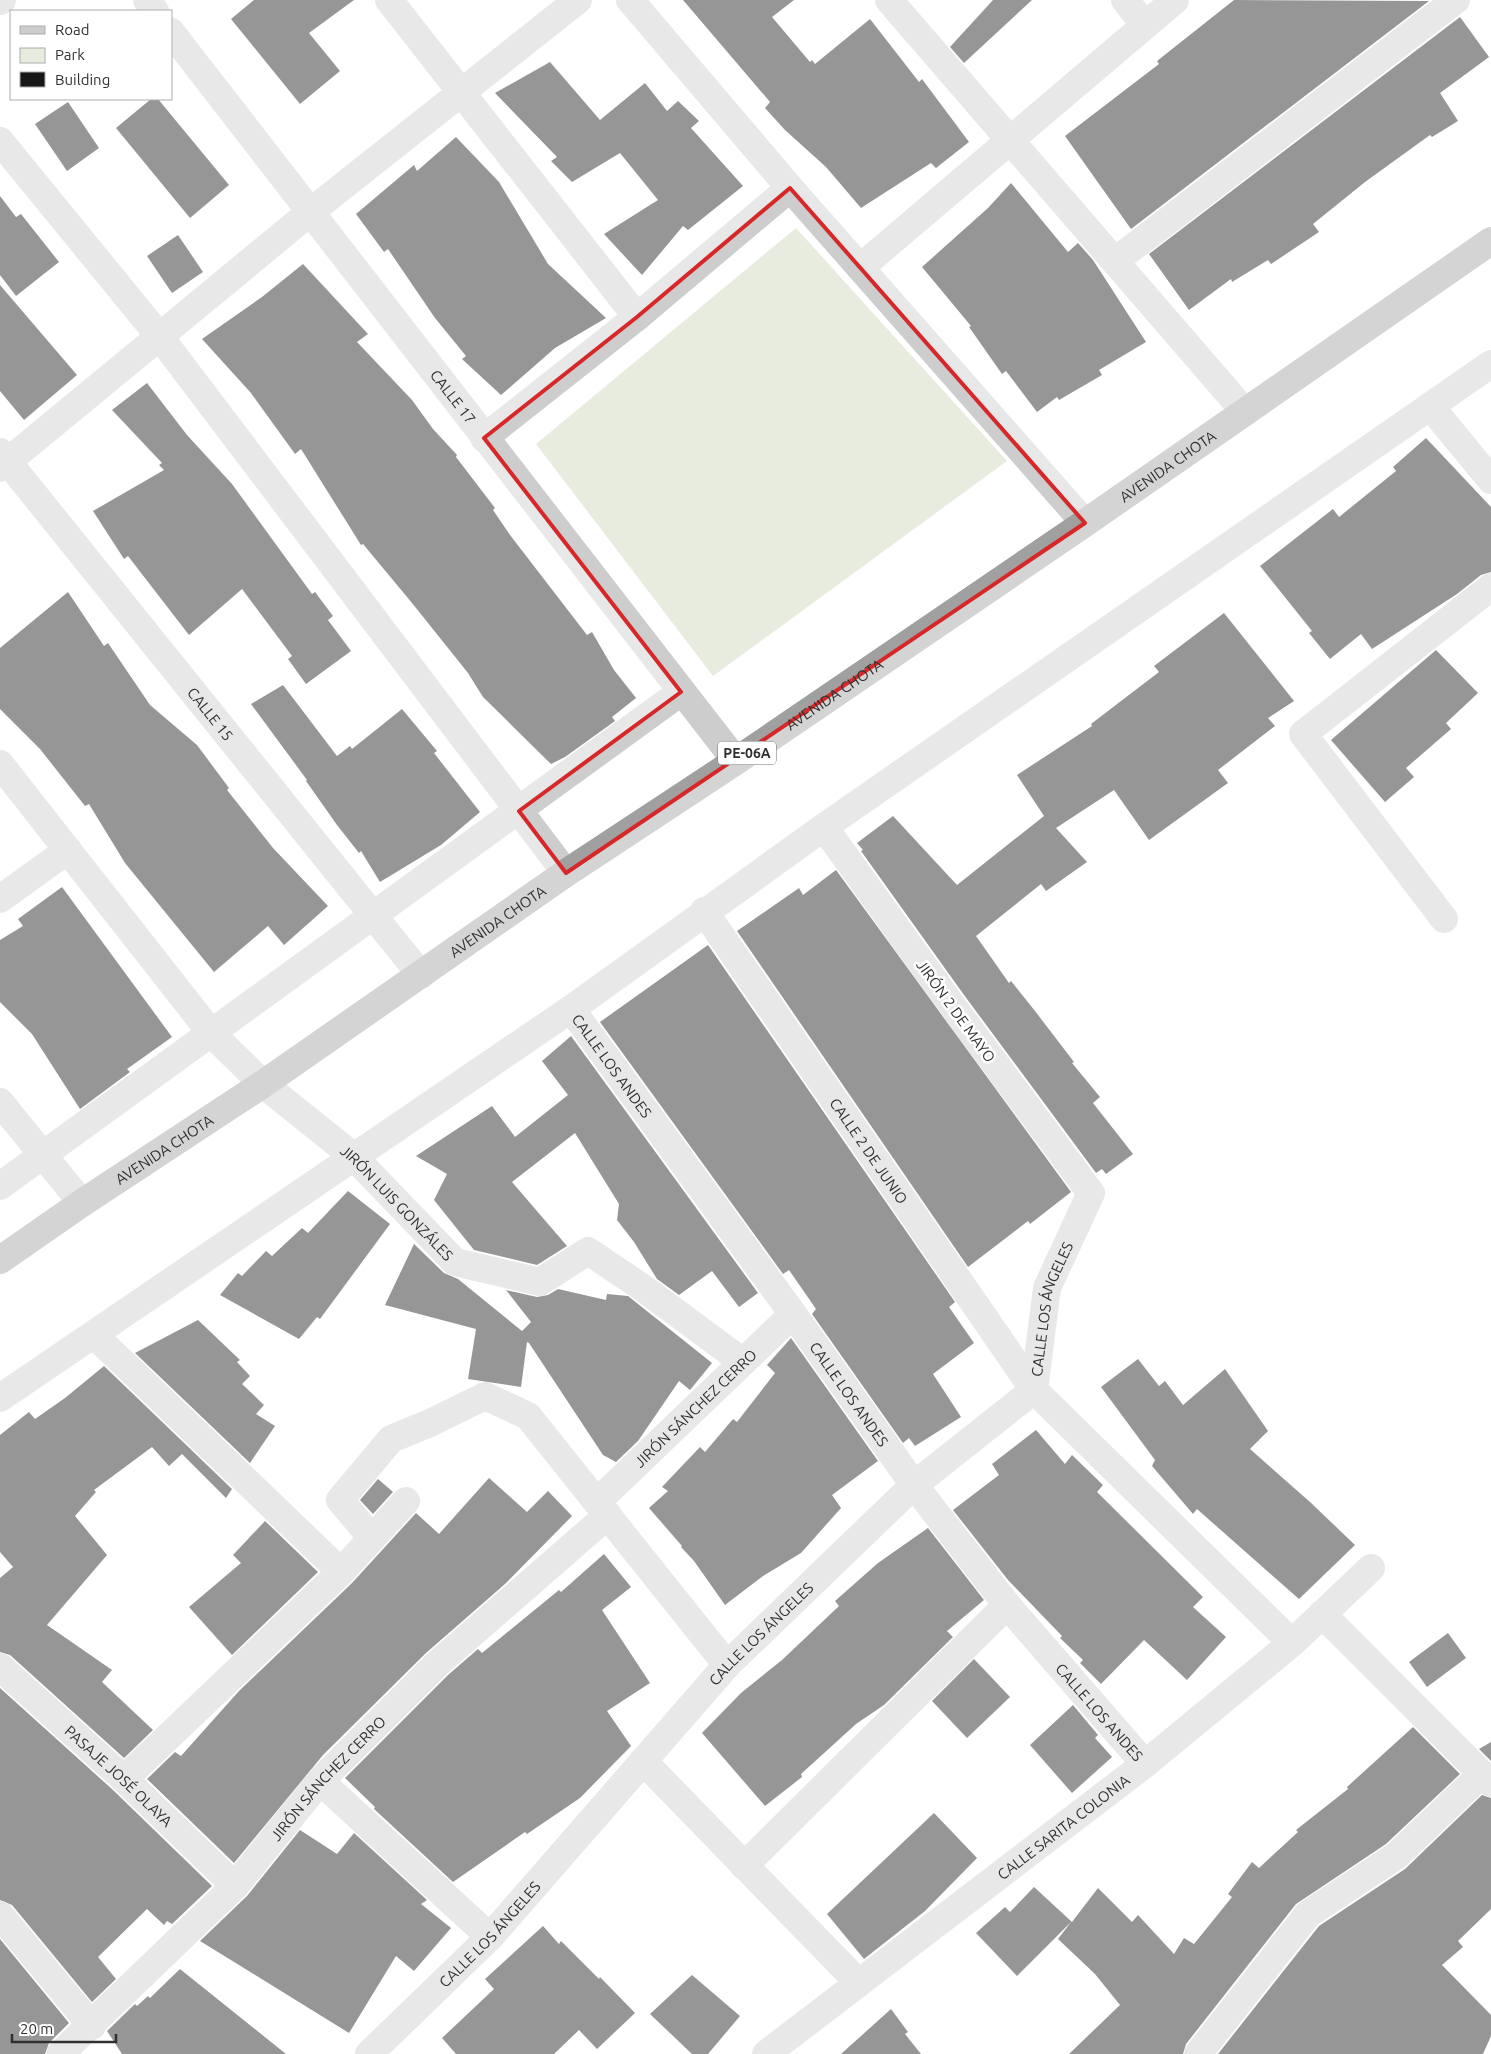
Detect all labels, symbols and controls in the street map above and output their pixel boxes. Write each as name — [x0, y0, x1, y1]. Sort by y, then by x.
legend — [10, 10, 172, 100]
text: Road — [55, 21, 90, 38]
text: Park — [55, 46, 85, 63]
text: Building — [55, 71, 110, 88]
street label: CALLE 17 — [427, 366, 480, 427]
street label: AVENIDA CHOTA — [1116, 426, 1219, 505]
street label: AVENIDA CHOTA — [782, 655, 886, 733]
street label: CALLE 15 — [184, 684, 237, 744]
road number: PE-06A — [718, 741, 776, 764]
street label: AVENIDA CHOTA — [446, 881, 549, 960]
street label: JIRÓN 2 DE MAYO — [913, 957, 999, 1065]
street label: CALLE LOS ANDES — [569, 1010, 656, 1121]
street label: CALLE 2 DE JUNIO — [827, 1094, 911, 1207]
street label: AVENIDA CHOTA — [112, 1111, 216, 1187]
street label: JIRÓN LUIS GONZÁLES — [338, 1141, 457, 1264]
street label: CALLE LOS ÁNGELES — [1027, 1239, 1076, 1378]
street label: CALLE LOS ANDES — [807, 1338, 892, 1449]
street label: JIRÓN SÁNCHEZ CERRO — [631, 1345, 760, 1470]
street label: CALLE LOS ÁNGELES — [705, 1579, 816, 1688]
street label: CALLE LOS ANDES — [1053, 1659, 1147, 1764]
street label: JIRÓN SÁNCHEZ CERRO — [267, 1712, 389, 1844]
street label: PASAJE JOSÉ OLAYA — [62, 1722, 176, 1830]
street label: CALLE SARITA COLONIA — [994, 1771, 1133, 1883]
street label: CALLE LOS ÁNGELES — [435, 1878, 543, 1990]
scale bar — [12, 2012, 116, 2044]
text: 20 m — [20, 2020, 53, 2037]

